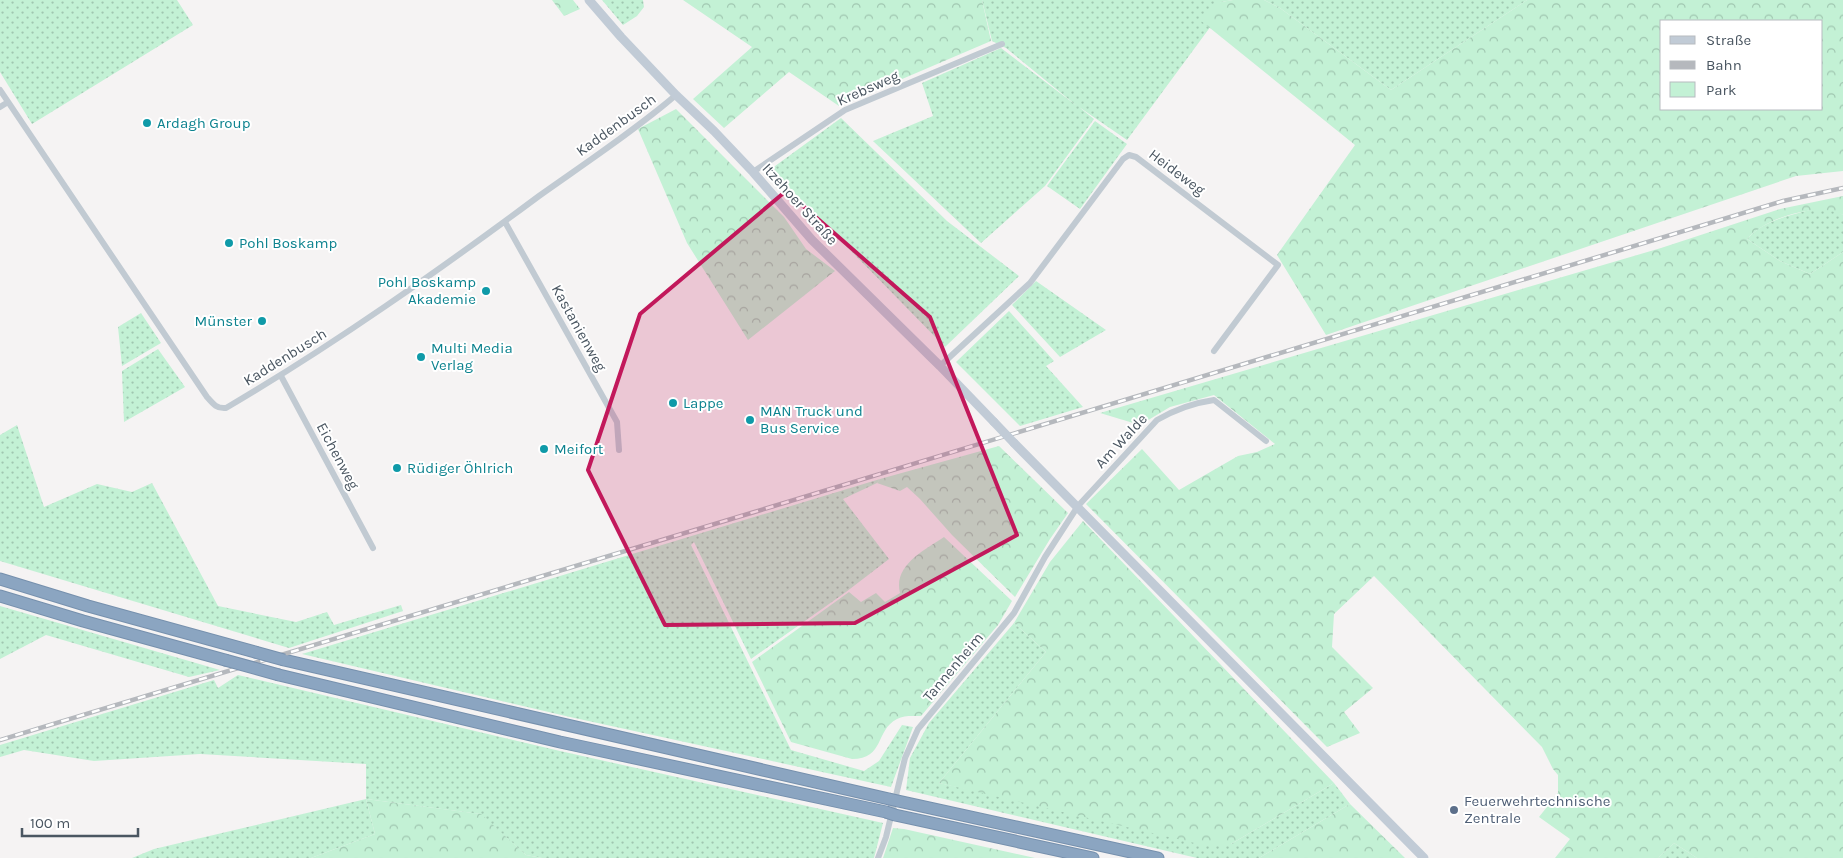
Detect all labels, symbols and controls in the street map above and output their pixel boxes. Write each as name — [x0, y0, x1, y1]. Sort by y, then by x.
legend — [1660, 20, 1823, 110]
text: Straße — [1706, 31, 1751, 49]
text: Bahn — [1706, 56, 1742, 74]
street label: Krebsweg — [834, 66, 902, 110]
text: Park — [1706, 81, 1736, 99]
street label: Kaddenbusch — [572, 90, 660, 160]
place label: Ardagh Group — [157, 114, 250, 132]
marker: Ardagh Group — [141, 117, 153, 129]
street label: Heideweg — [1145, 145, 1209, 199]
street label: Itzehoer Straße — [759, 159, 841, 249]
place label: Pohl Boskamp — [239, 234, 337, 252]
marker: Pohl Boskamp — [223, 237, 235, 249]
place label: Pohl Boskamp Akademie — [378, 273, 476, 308]
street label: Kastanienweg — [548, 281, 611, 375]
marker: Pohl Boskamp Akademie — [480, 285, 492, 297]
place label: Münster — [195, 312, 253, 330]
marker: Münster — [256, 315, 268, 327]
street label: Kaddenbusch — [240, 324, 330, 390]
place label: Multi Media Verlag — [431, 339, 513, 374]
marker: Multi Media Verlag — [415, 351, 427, 363]
place label: Lappe — [683, 394, 724, 412]
marker: Lappe — [667, 397, 679, 409]
place label: MAN Truck und Bus Service — [760, 402, 863, 437]
street label: Am Walde — [1091, 410, 1151, 472]
marker: MAN Truck und Bus Service — [744, 414, 756, 426]
street label: Eichenweg — [313, 419, 363, 493]
place label: Meifort — [554, 440, 604, 458]
marker: Meifort — [538, 443, 550, 455]
place label: Rüdiger Öhlrich — [407, 459, 513, 477]
marker: Rüdiger Öhlrich — [391, 462, 403, 474]
street label: Tannenheim — [919, 629, 987, 705]
place label: Feuerwehrtechnische Zentrale — [1464, 792, 1610, 827]
marker: Feuerwehrtechnische Zentrale — [1448, 804, 1460, 816]
scale bar — [22, 806, 139, 838]
text: 100 m — [30, 814, 70, 832]

